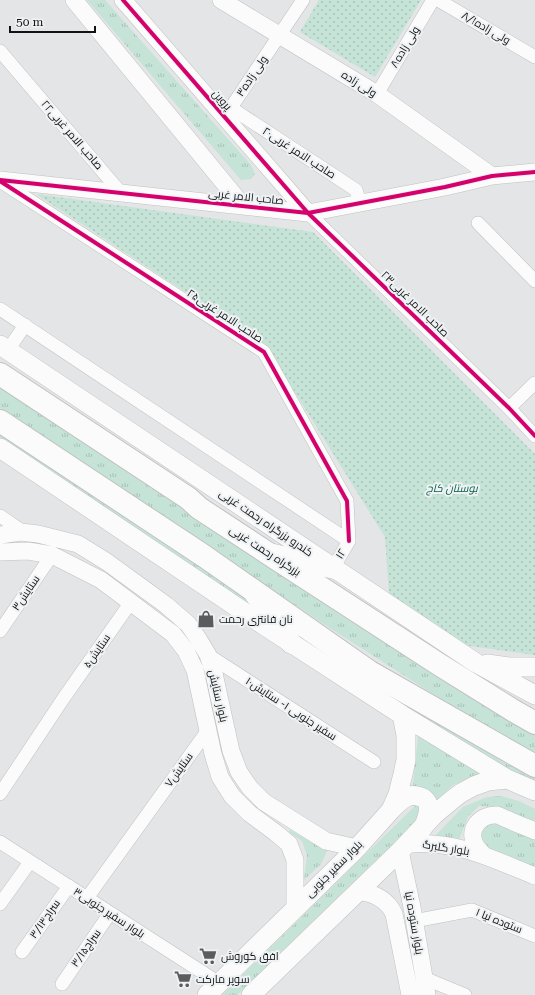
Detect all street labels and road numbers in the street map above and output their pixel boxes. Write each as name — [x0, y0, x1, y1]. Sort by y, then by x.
street label: ولی زاده۸/۱ — [459, 9, 513, 47]
street label: ولی زاده۸ — [388, 24, 422, 70]
street label: ولی زاده۳ — [234, 53, 270, 99]
street label: ولی زاده — [339, 68, 379, 100]
street label: پروین — [210, 87, 234, 113]
street label: صاحب الامر غربی٢٢ — [38, 98, 106, 172]
street label: صاحب الامر غربی۲۰ — [260, 125, 338, 181]
street label: صاحب الامر غربی — [208, 187, 284, 207]
street label: صاحب الامر غربی۲۳ — [378, 268, 452, 340]
street label: صاحب الامر غربی۲۵ — [185, 287, 265, 345]
street label: کندرو بزرگراه رحمت غربی — [217, 487, 315, 559]
street label: بزرگراه رحمت غربی — [227, 523, 303, 579]
street label: ۱۲ — [333, 546, 349, 561]
street label: ستایش۳ — [10, 573, 42, 613]
street label: ستایش۵ — [81, 632, 113, 670]
street label: بلوار ستایش — [206, 668, 230, 724]
street label: سفیر جنوبی ۱- ستایش۱۰ — [243, 675, 339, 743]
street label: ستایش۷ — [162, 750, 196, 790]
street label: بلوار سفیر جنوبی — [303, 838, 365, 900]
street label: بلوار گلبرگ — [422, 838, 470, 858]
street label: بلوار سفیر جنوبی۳ — [71, 885, 147, 941]
street label: بلوار ستوده نیا — [402, 890, 426, 956]
street label: سراج۳/۱۳ — [27, 897, 64, 942]
street label: ستوده نیا ۱ — [474, 906, 524, 936]
street label: سراج۳/۱۵ — [68, 927, 104, 970]

